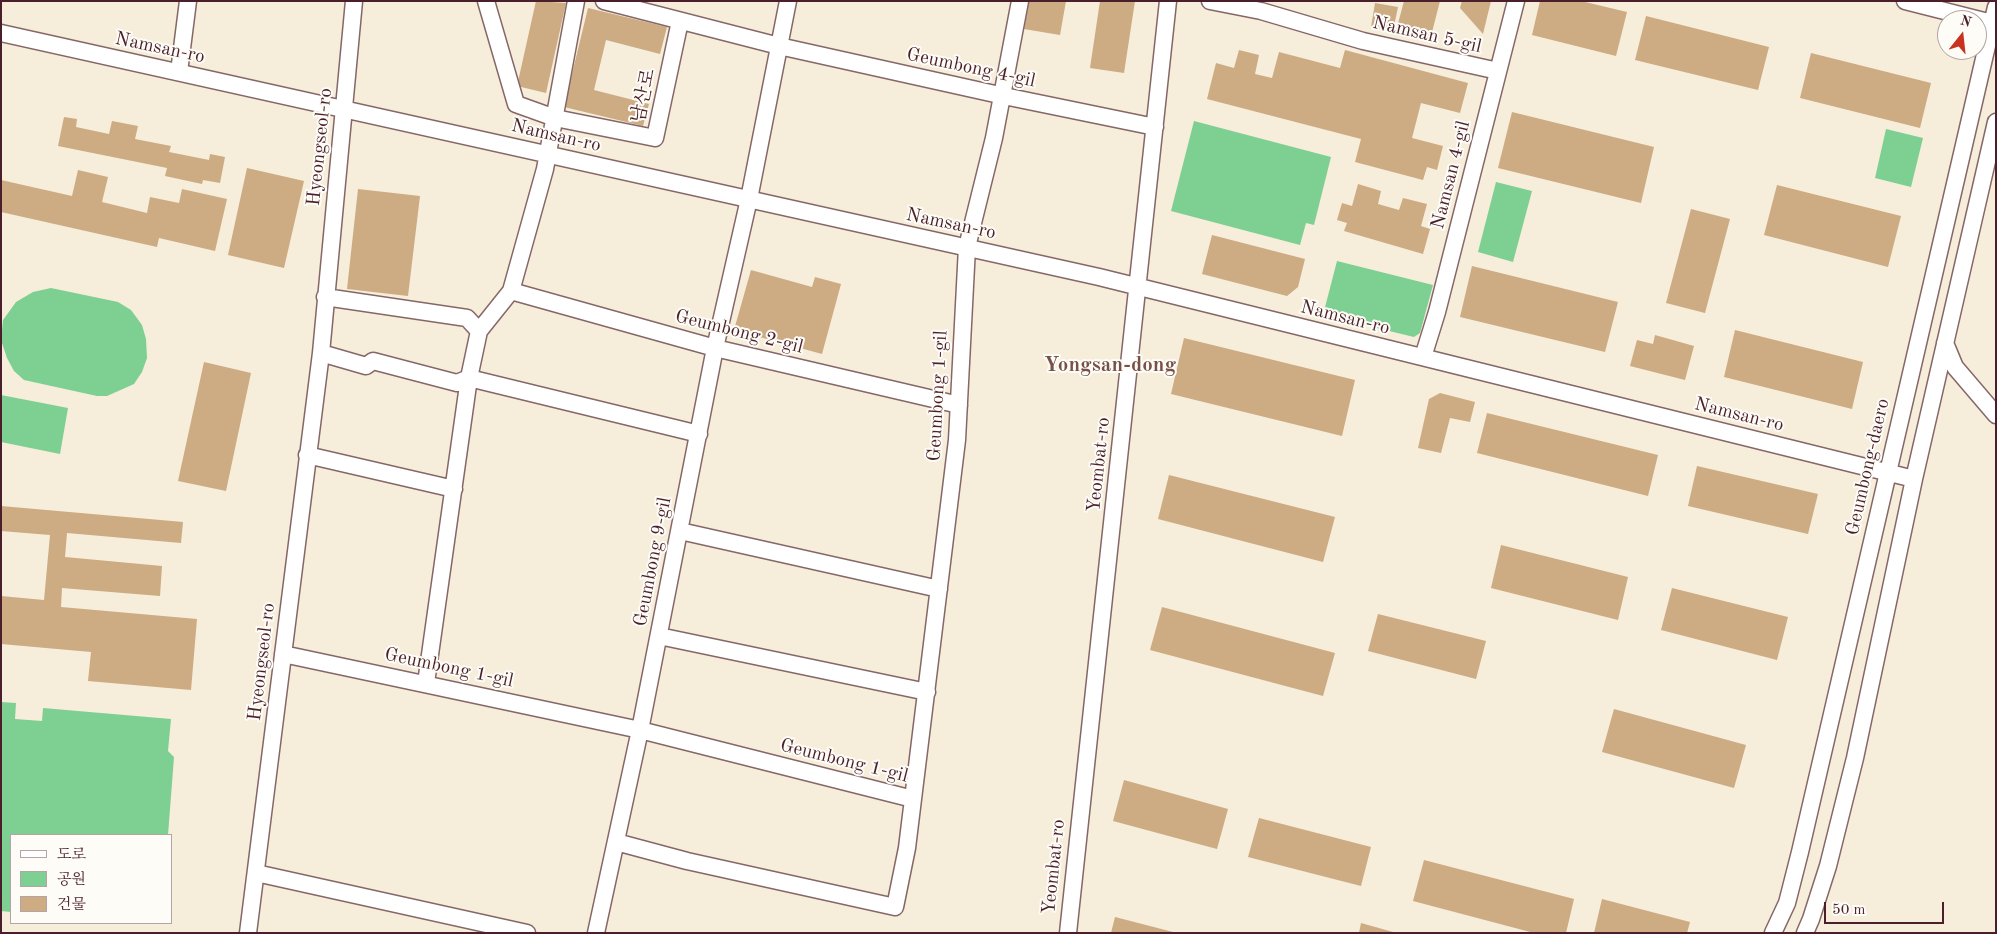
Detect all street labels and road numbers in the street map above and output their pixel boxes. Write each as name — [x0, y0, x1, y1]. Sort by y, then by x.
street label: Namsan 5-gil — [1370, 11, 1484, 59]
street label: Namsan-ro — [113, 27, 207, 69]
street label: Geumbong 4-gil — [904, 43, 1038, 93]
street label: 남산로 — [627, 67, 661, 125]
street label: Hyeongseol-ro — [302, 87, 338, 207]
street label: Namsan-ro — [509, 115, 603, 157]
street label: Namsan 4-gil — [1427, 118, 1475, 232]
street label: Namsan-ro — [904, 203, 998, 245]
street label: Namsan-ro — [1298, 296, 1392, 340]
street label: Geumbong 2-gil — [673, 305, 805, 359]
street label: Geumbong 1-gil — [923, 330, 953, 462]
street label: Namsan-ro — [1692, 393, 1786, 437]
street label: Geumbong-daero — [1841, 396, 1895, 538]
street label: Yeombat-ro — [1083, 416, 1115, 514]
street label: Geumbong 9-gil — [629, 495, 677, 629]
street label: Hyeongseol-ro — [243, 602, 281, 722]
street label: Geumbong 1-gil — [382, 643, 516, 693]
street label: Geumbong 1-gil — [778, 734, 910, 788]
street label: Yeombat-ro — [1038, 818, 1070, 916]

